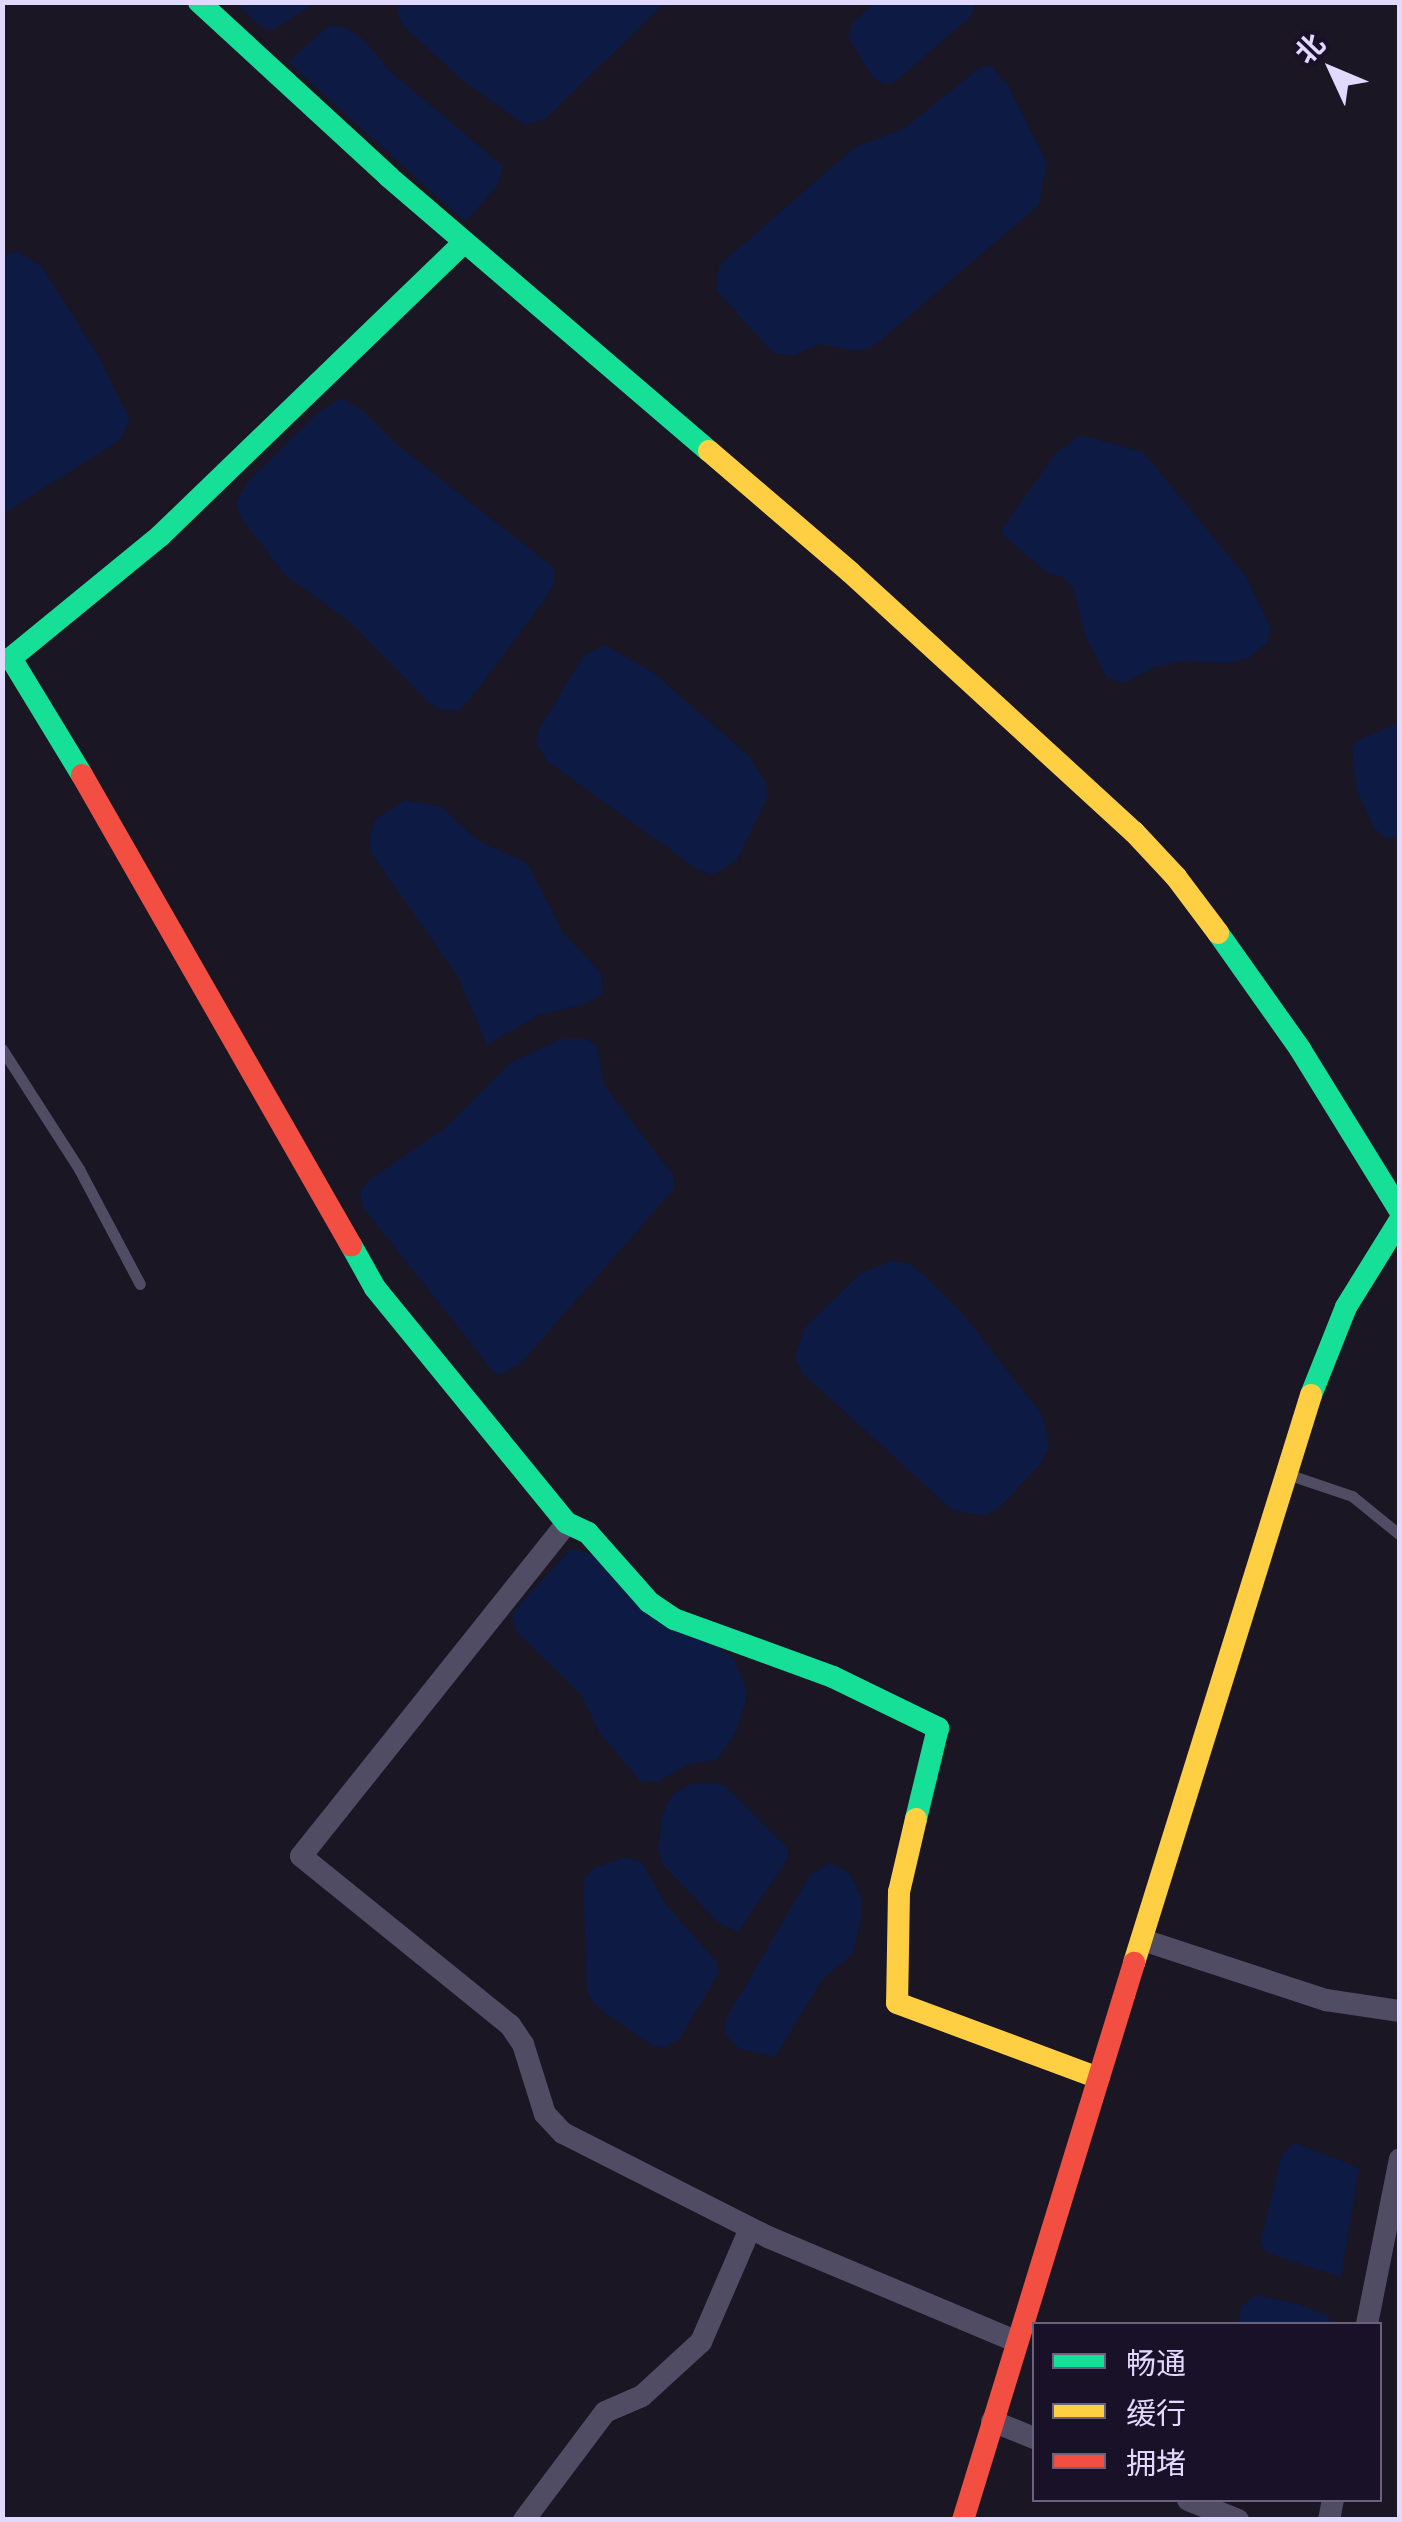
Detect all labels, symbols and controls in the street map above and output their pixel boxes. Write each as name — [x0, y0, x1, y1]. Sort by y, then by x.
north arrow — [1282, 20, 1382, 120]
text: 北 — [1288, 27, 1332, 71]
legend — [1032, 2322, 1382, 2502]
text: 畅通 — [1126, 2346, 1186, 2383]
text: 缓行 — [1126, 2396, 1186, 2433]
text: 拥堵 — [1126, 2446, 1186, 2483]

